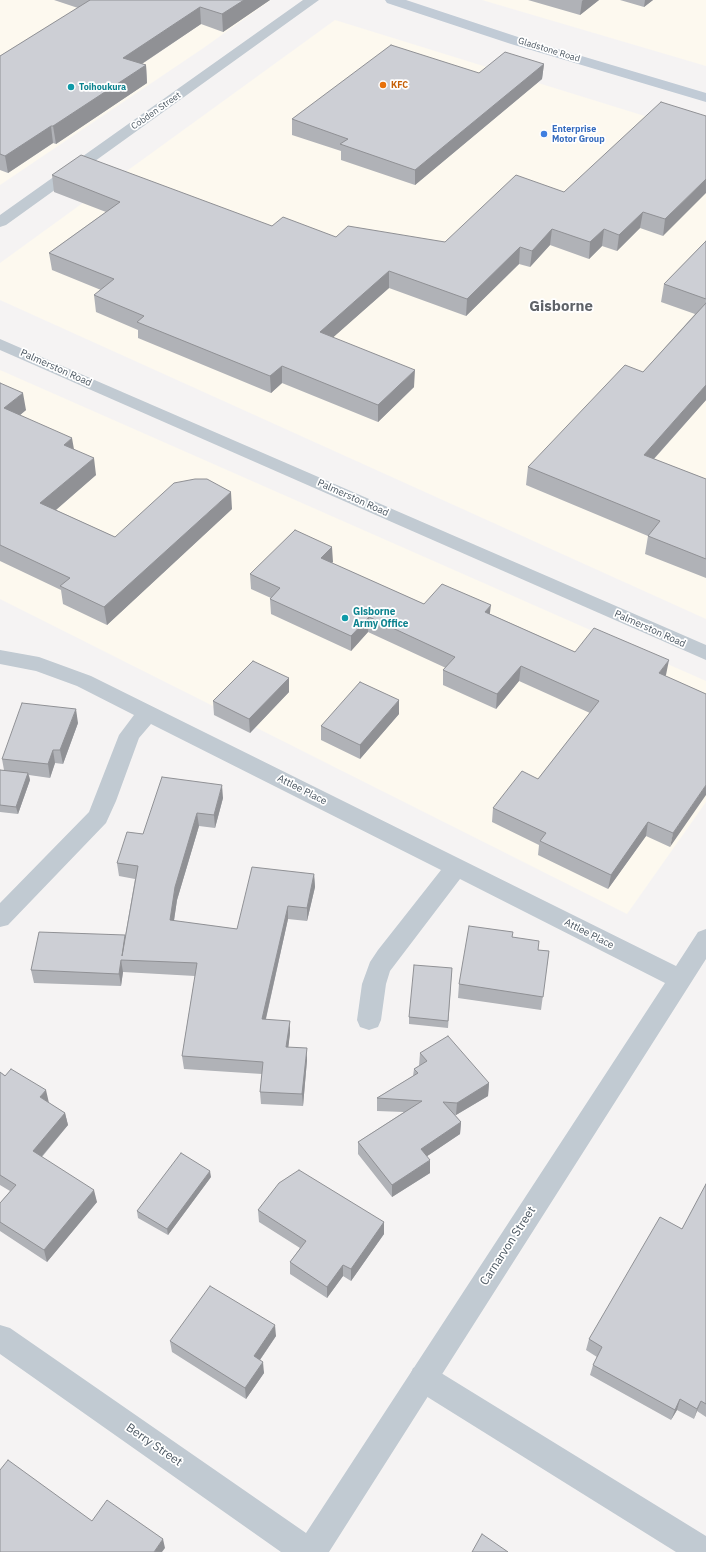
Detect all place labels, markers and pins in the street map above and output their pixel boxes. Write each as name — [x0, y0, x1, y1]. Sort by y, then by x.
marker: KFC — [378, 80, 388, 90]
place label: KFC — [391, 80, 408, 90]
marker: Toihoukura — [66, 82, 76, 92]
place label: Toihoukura — [79, 82, 126, 92]
place label: Enterprise Motor Group — [552, 124, 605, 145]
marker: Enterprise Motor Group — [539, 129, 549, 139]
place label: Gisborne Army Office — [353, 606, 408, 630]
marker: Gisborne Army Office — [340, 613, 350, 623]

